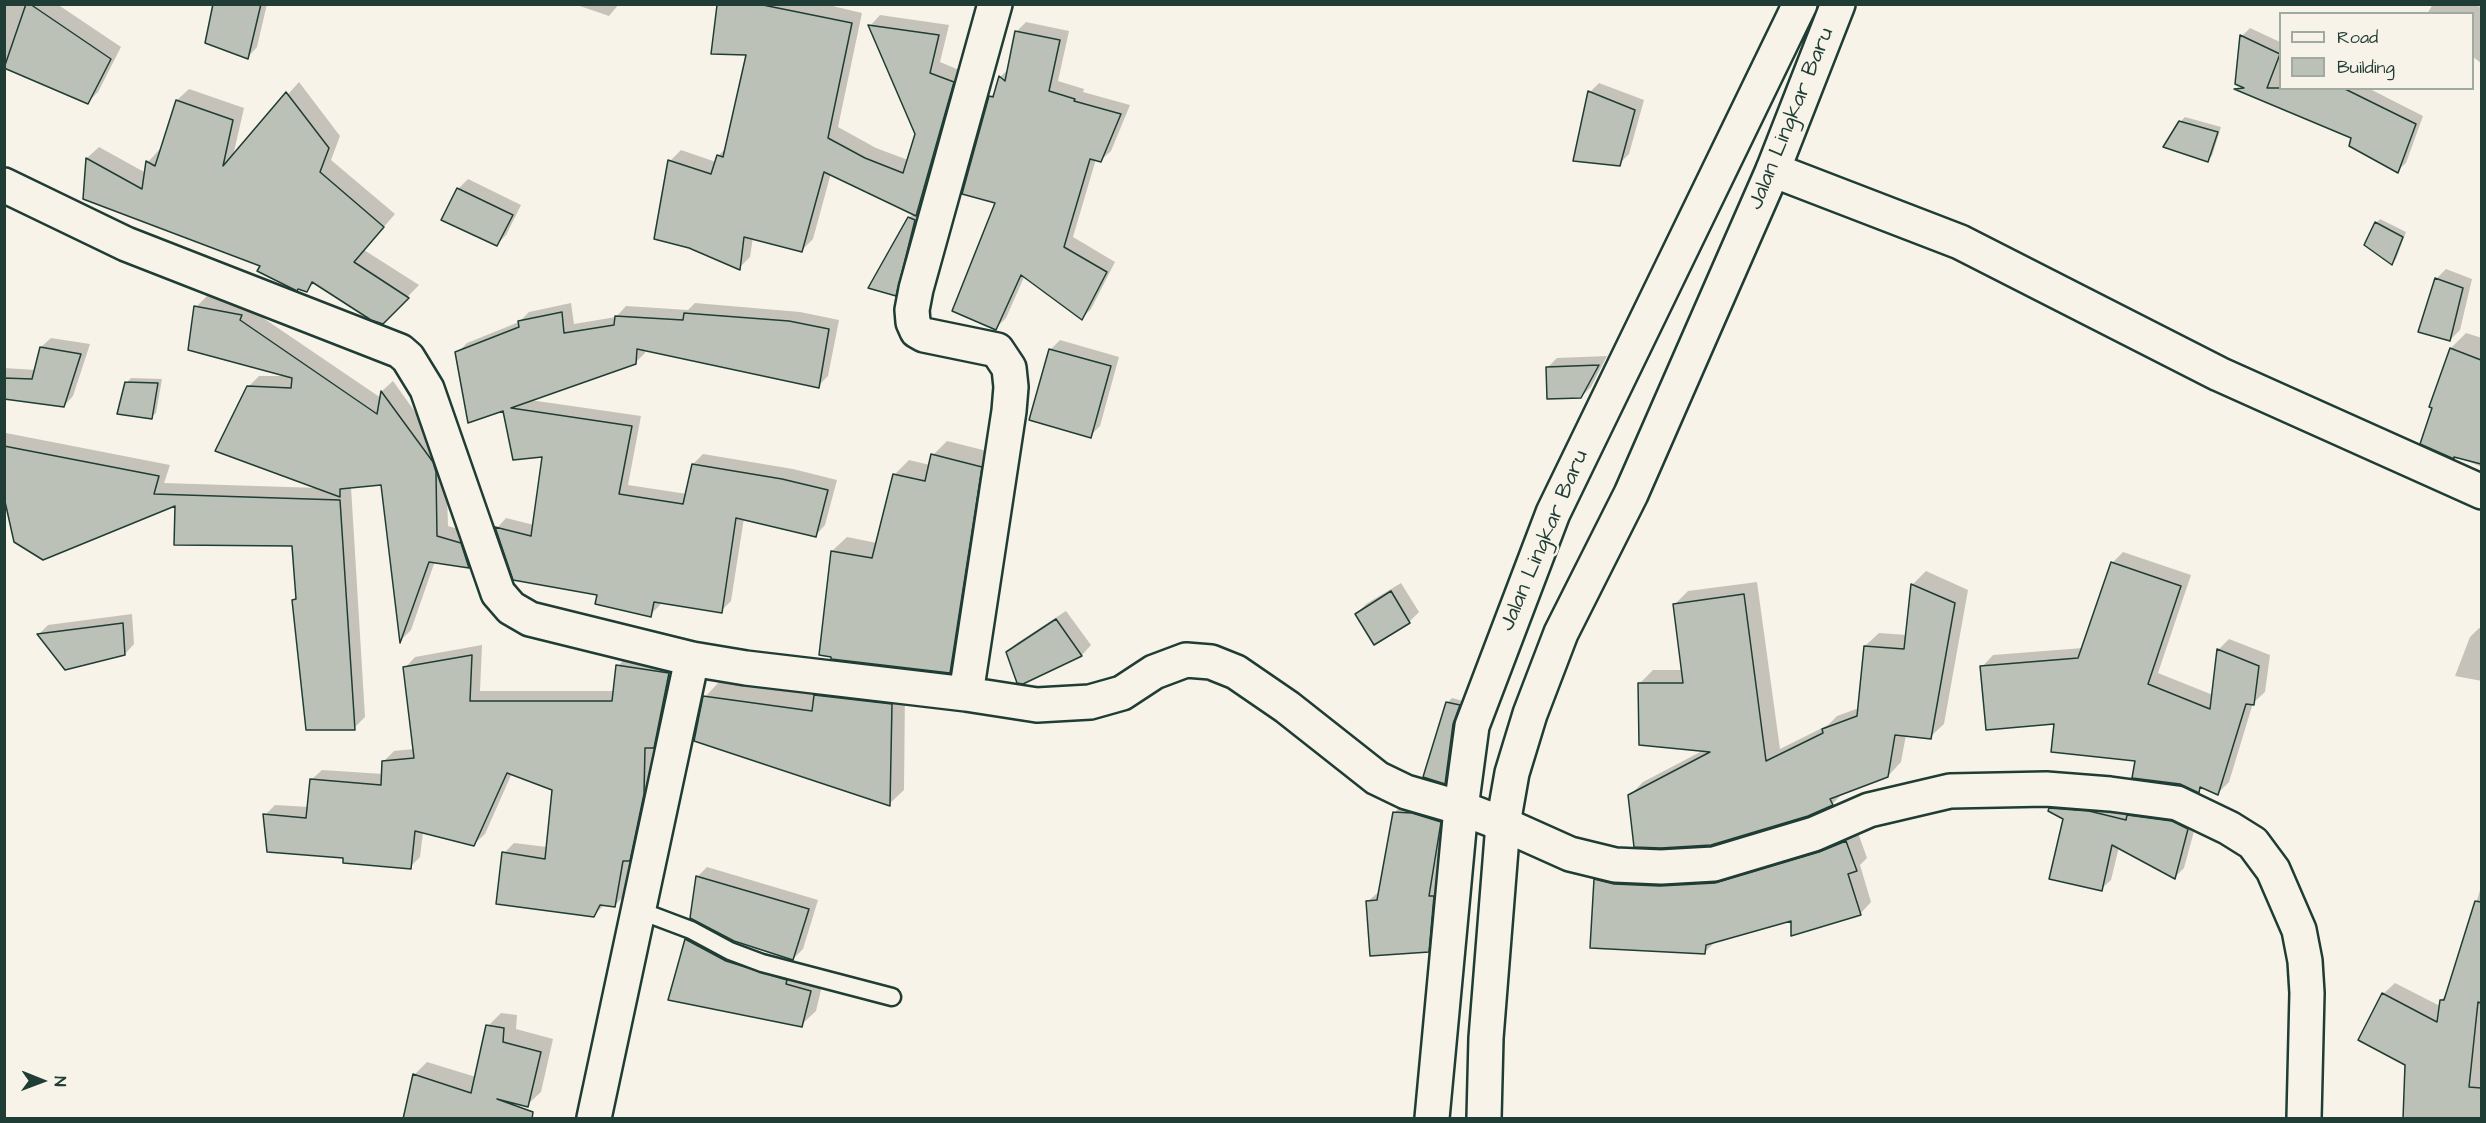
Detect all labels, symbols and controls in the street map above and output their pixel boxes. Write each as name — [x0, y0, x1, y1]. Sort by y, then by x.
legend — [2279, 12, 2474, 90]
street label: Jalan Lingkar Baru — [1743, 24, 1841, 214]
text: Road — [2337, 25, 2378, 50]
text: Building — [2337, 55, 2395, 80]
street label: Jalan Lingkar Baru — [1495, 447, 1595, 635]
north arrow — [12, 1051, 72, 1111]
text: N — [49, 1076, 71, 1087]

